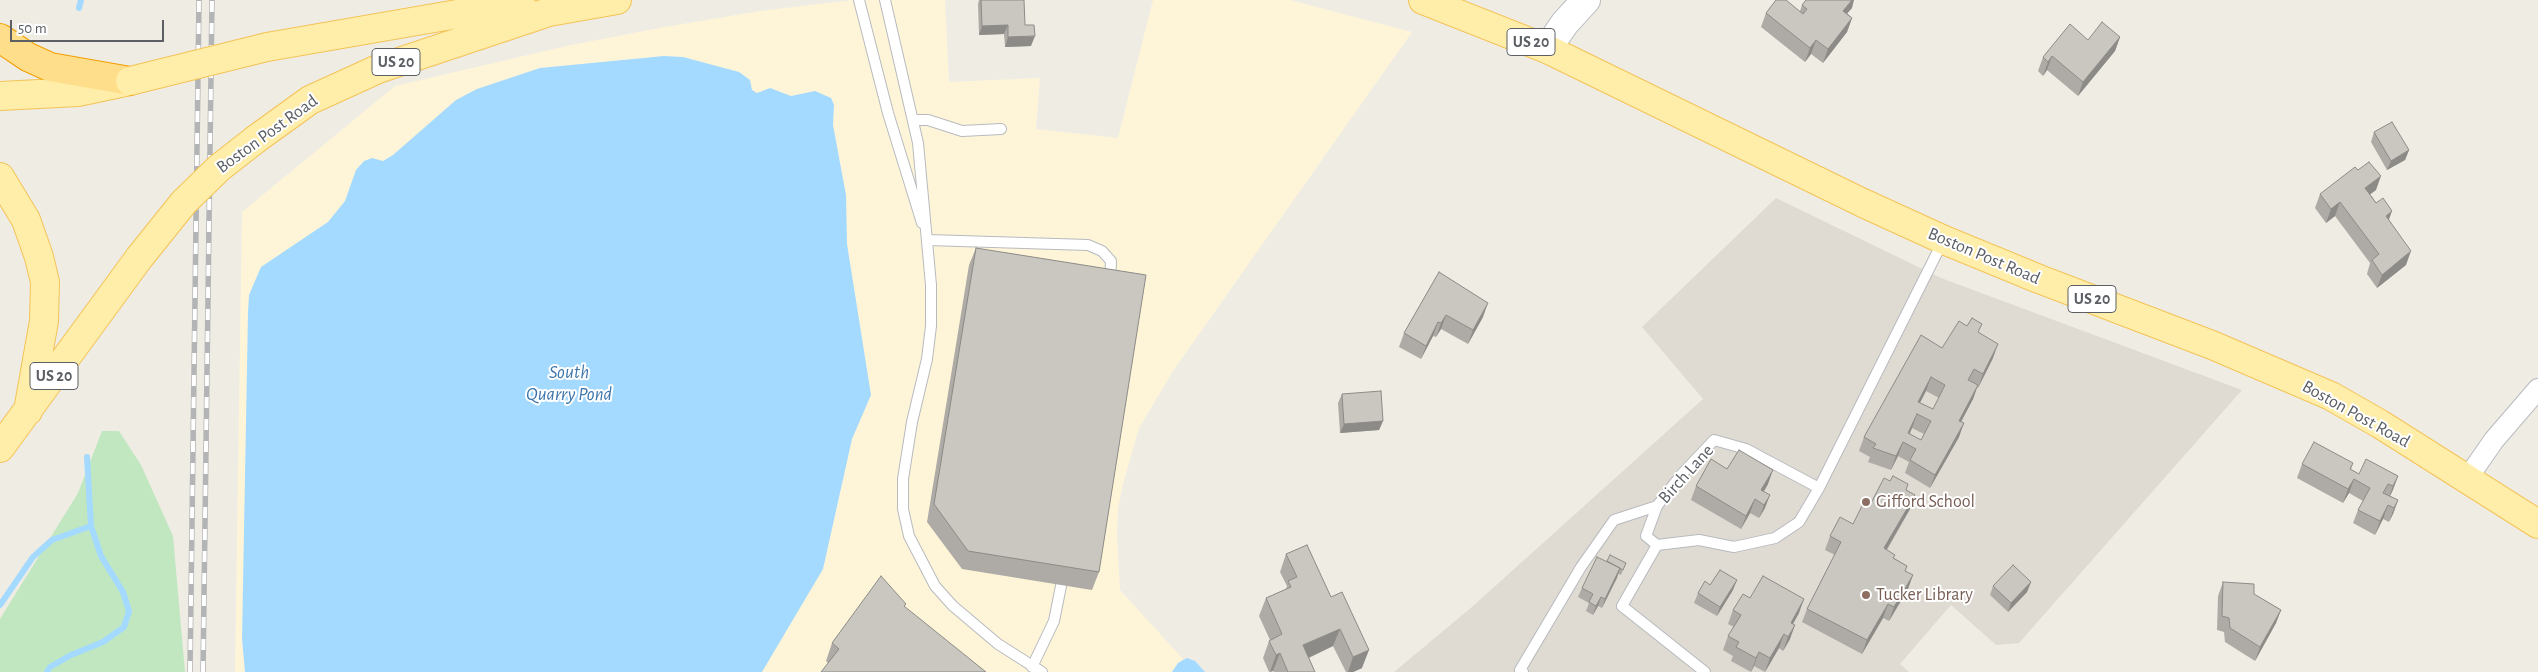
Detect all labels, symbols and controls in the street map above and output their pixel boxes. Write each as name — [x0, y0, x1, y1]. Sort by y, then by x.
scale bar — [12, 10, 166, 42]
text: 50 m — [18, 21, 47, 36]
road number: US 20 — [1507, 28, 1555, 56]
road number: US 20 — [372, 48, 420, 76]
street label: Boston Post Road — [212, 90, 322, 178]
street label: Boston Post Road — [1925, 223, 2043, 289]
road number: US 20 — [2068, 286, 2116, 312]
water label: South Quarry Pond — [526, 361, 612, 405]
road number: US 20 — [30, 362, 78, 390]
street label: Boston Post Road — [2298, 375, 2414, 453]
street label: Birch Lane — [1654, 440, 1718, 508]
place label: Gifford School — [1876, 491, 1975, 513]
marker: Gifford School — [1860, 496, 1872, 508]
place label: Tucker Library — [1876, 584, 1973, 606]
marker: Tucker Library — [1860, 589, 1872, 601]

